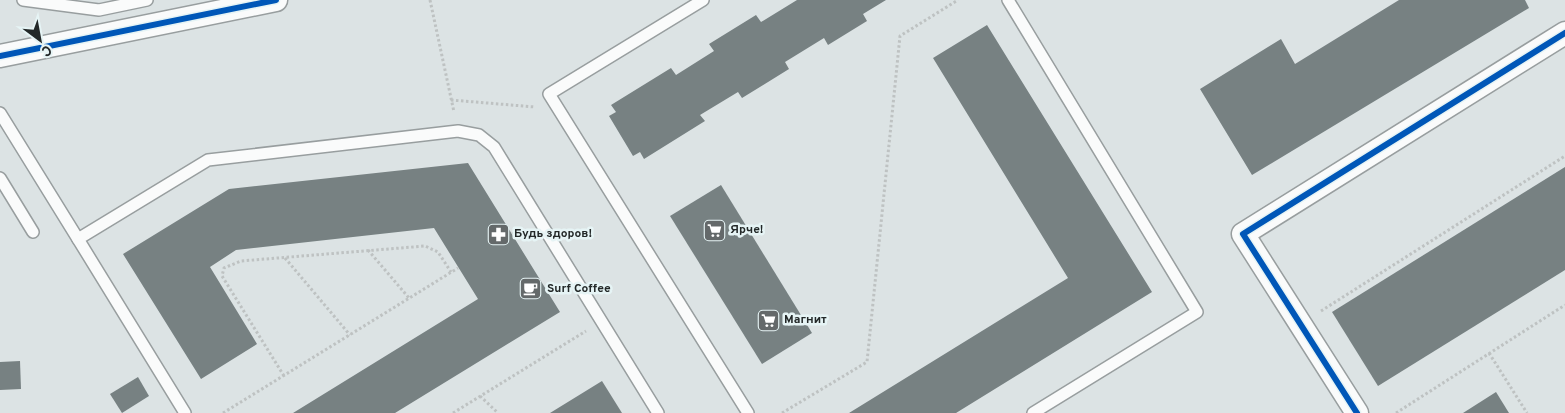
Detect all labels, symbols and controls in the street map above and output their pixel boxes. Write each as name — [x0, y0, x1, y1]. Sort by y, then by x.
north arrow — [15, 15, 65, 65]
text: С — [38, 40, 54, 59]
supermarket icon: Ярче! — [702, 218, 726, 242]
pharmacy icon: Будь здоров! — [486, 222, 510, 246]
place label: Ярче! — [730, 222, 763, 238]
place label: Будь здоров! — [514, 226, 592, 242]
cafe icon: Surf Coffee — [519, 277, 543, 301]
place label: Surf Coffee — [547, 281, 611, 297]
supermarket icon: Магнит — [756, 308, 780, 332]
place label: Магнит — [784, 312, 827, 328]

